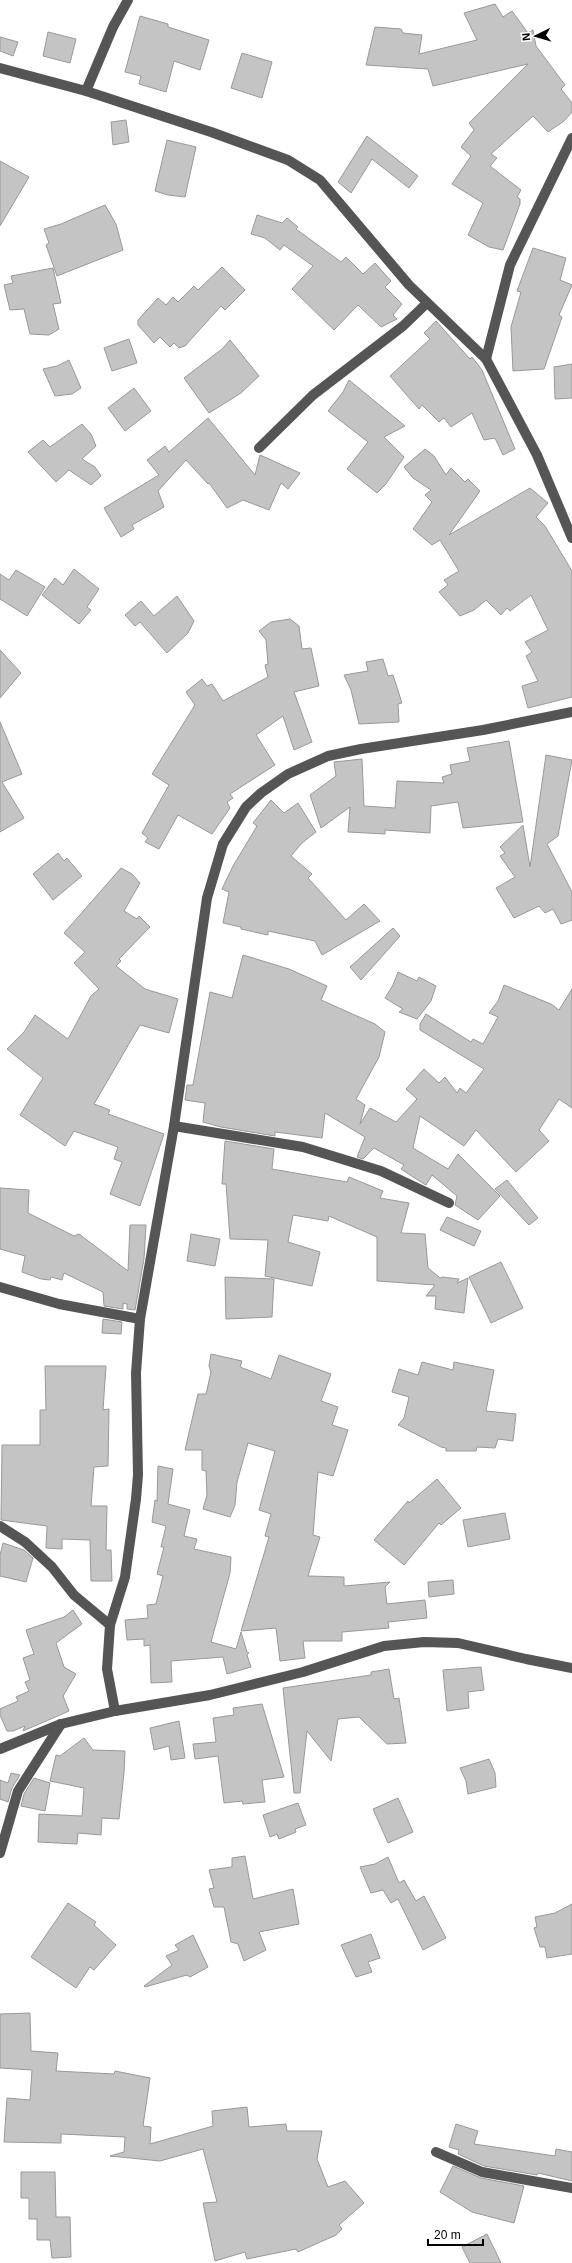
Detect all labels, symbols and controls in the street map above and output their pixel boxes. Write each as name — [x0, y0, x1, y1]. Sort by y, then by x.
north arrow — [516, 16, 556, 56]
text: N — [520, 32, 532, 41]
scale bar — [428, 2221, 483, 2247]
text: 20 m — [434, 2228, 461, 2242]

